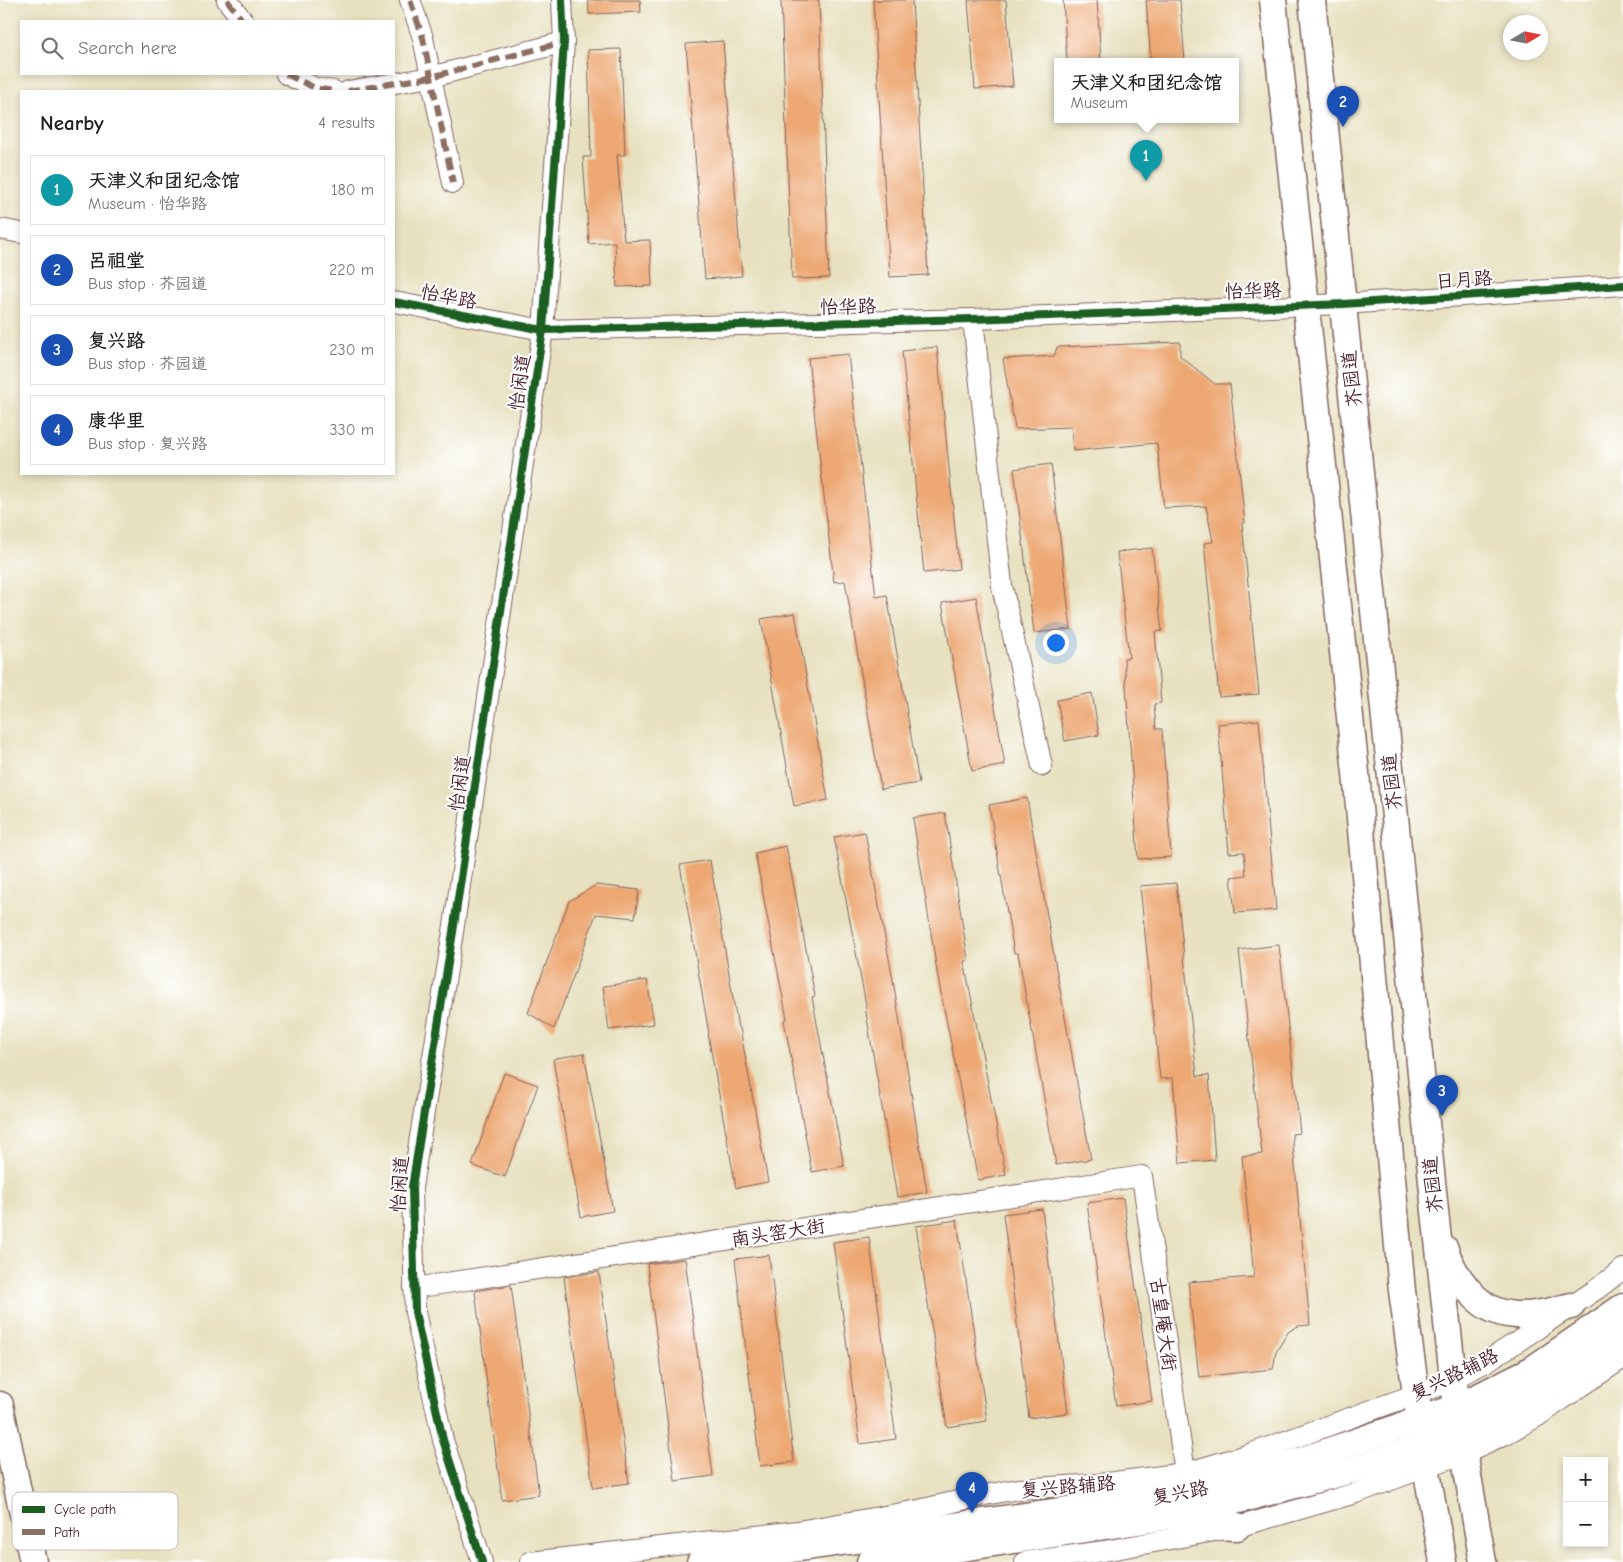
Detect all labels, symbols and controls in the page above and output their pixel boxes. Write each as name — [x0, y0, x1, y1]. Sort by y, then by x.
north arrow — [1503, 15, 1548, 60]
search box — [20, 20, 395, 75]
icon: search — [38, 34, 66, 62]
text: Search here — [78, 37, 177, 59]
popup — [1054, 58, 1239, 123]
text: 天津义和团纪念馆 — [1070, 72, 1223, 94]
pin: 2 — [1327, 86, 1359, 127]
text: Museum — [1070, 94, 1128, 112]
text: Nearby — [40, 111, 104, 135]
text: 4 results — [318, 114, 375, 132]
pin: 1 — [1130, 140, 1162, 181]
text: 天津义和团纪念馆 — [88, 170, 240, 192]
text: 1 — [54, 181, 60, 199]
text: 180 m — [331, 181, 374, 199]
text: Museum · 怡华路 — [88, 195, 207, 213]
text: 吕祖堂 — [88, 250, 145, 272]
text: 2 — [53, 261, 61, 279]
text: 220 m — [329, 261, 374, 279]
street label: 日月路 — [1435, 267, 1493, 293]
text: Bus stop · 芥园道 — [88, 275, 207, 293]
street label: 怡华路 — [1224, 279, 1282, 303]
street label: 怡华路 — [419, 281, 479, 313]
street label: 怡华路 — [819, 296, 877, 318]
text: 复兴路 — [88, 330, 145, 352]
text: 3 — [53, 341, 61, 359]
text: 230 m — [329, 341, 374, 359]
street label: 芥园道 — [1338, 349, 1366, 408]
street label: 怡闲道 — [505, 352, 535, 412]
text: Bus stop · 芥园道 — [88, 355, 207, 373]
text: 康华里 — [88, 410, 145, 432]
text: 4 — [53, 421, 61, 439]
text: 330 m — [329, 421, 374, 439]
text: Bus stop · 复兴路 — [88, 435, 207, 453]
your location — [1043, 630, 1069, 656]
street label: 芥园道 — [1378, 752, 1406, 811]
street label: 怡闲道 — [445, 753, 475, 813]
pin: 3 — [1426, 1075, 1458, 1116]
street label: 怡闲道 — [387, 1155, 413, 1213]
street label: 芥园道 — [1419, 1155, 1447, 1214]
street label: 南头窑大街 — [730, 1215, 827, 1251]
street label: 古皇庵大街 — [1146, 1276, 1181, 1373]
street label: 复兴路辅路 — [1407, 1344, 1502, 1406]
map controls — [1563, 1457, 1608, 1547]
button: + — [1563, 1457, 1608, 1502]
pin: 4 — [956, 1472, 988, 1513]
street label: 复兴路辅路 — [1020, 1472, 1116, 1502]
street label: 复兴路 — [1150, 1477, 1210, 1509]
legend — [12, 1492, 178, 1550]
text: Cycle path — [54, 1501, 116, 1518]
button: − — [1563, 1502, 1608, 1547]
text: Path — [54, 1524, 80, 1541]

